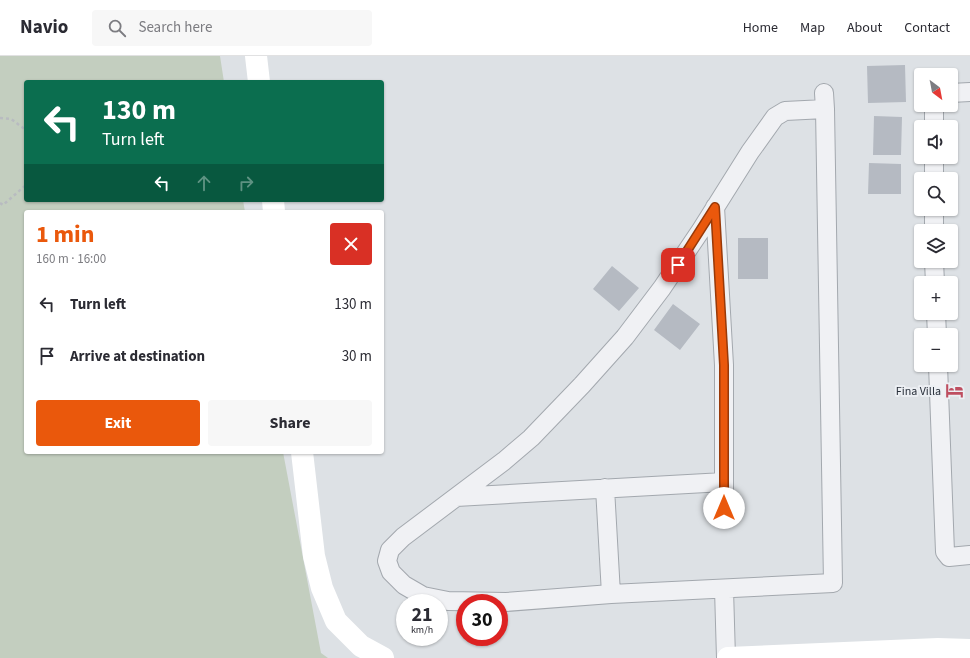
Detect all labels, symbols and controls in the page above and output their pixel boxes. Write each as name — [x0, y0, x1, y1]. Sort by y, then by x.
search box — [92, 10, 372, 46]
text: Navio — [20, 14, 68, 41]
icon: search — [106, 17, 128, 39]
text: Search here — [138, 17, 212, 38]
text: Home — [743, 18, 778, 38]
text: Map — [800, 18, 825, 38]
text: About — [847, 18, 882, 38]
text: Contact — [904, 18, 950, 38]
north arrow — [914, 68, 958, 112]
map controls — [914, 68, 958, 372]
text: 130 m — [102, 90, 176, 130]
icon: left — [36, 96, 88, 148]
button: sound — [914, 120, 958, 164]
text: Turn left — [102, 127, 164, 152]
icon: left — [151, 172, 173, 194]
icon: ahead — [193, 172, 215, 194]
icon: right — [235, 172, 257, 194]
button: search — [914, 172, 958, 216]
text: 1 min — [36, 217, 94, 252]
button: close — [330, 223, 372, 265]
button: layers — [914, 224, 958, 268]
pin — [661, 248, 695, 282]
text: 160 m · 16:00 — [36, 250, 106, 268]
icon: arrive — [667, 254, 689, 276]
button: + — [914, 276, 958, 320]
icon: left — [36, 293, 58, 315]
text: Turn left — [70, 294, 126, 315]
text: 130 m — [334, 294, 372, 315]
button: − — [914, 328, 958, 372]
icon: arrive — [36, 345, 58, 367]
text: Arrive at destination — [70, 346, 205, 367]
text: 30 m — [342, 346, 372, 367]
hotel icon: Fina Villa — [944, 381, 964, 401]
place label: Fina Villa — [896, 383, 941, 400]
button: Exit — [36, 400, 200, 446]
button: Share — [208, 400, 372, 446]
position arrow — [703, 487, 745, 529]
speed limit sign: 30 — [456, 594, 508, 646]
text: 21 — [411, 601, 433, 629]
text: km/h — [411, 623, 433, 637]

